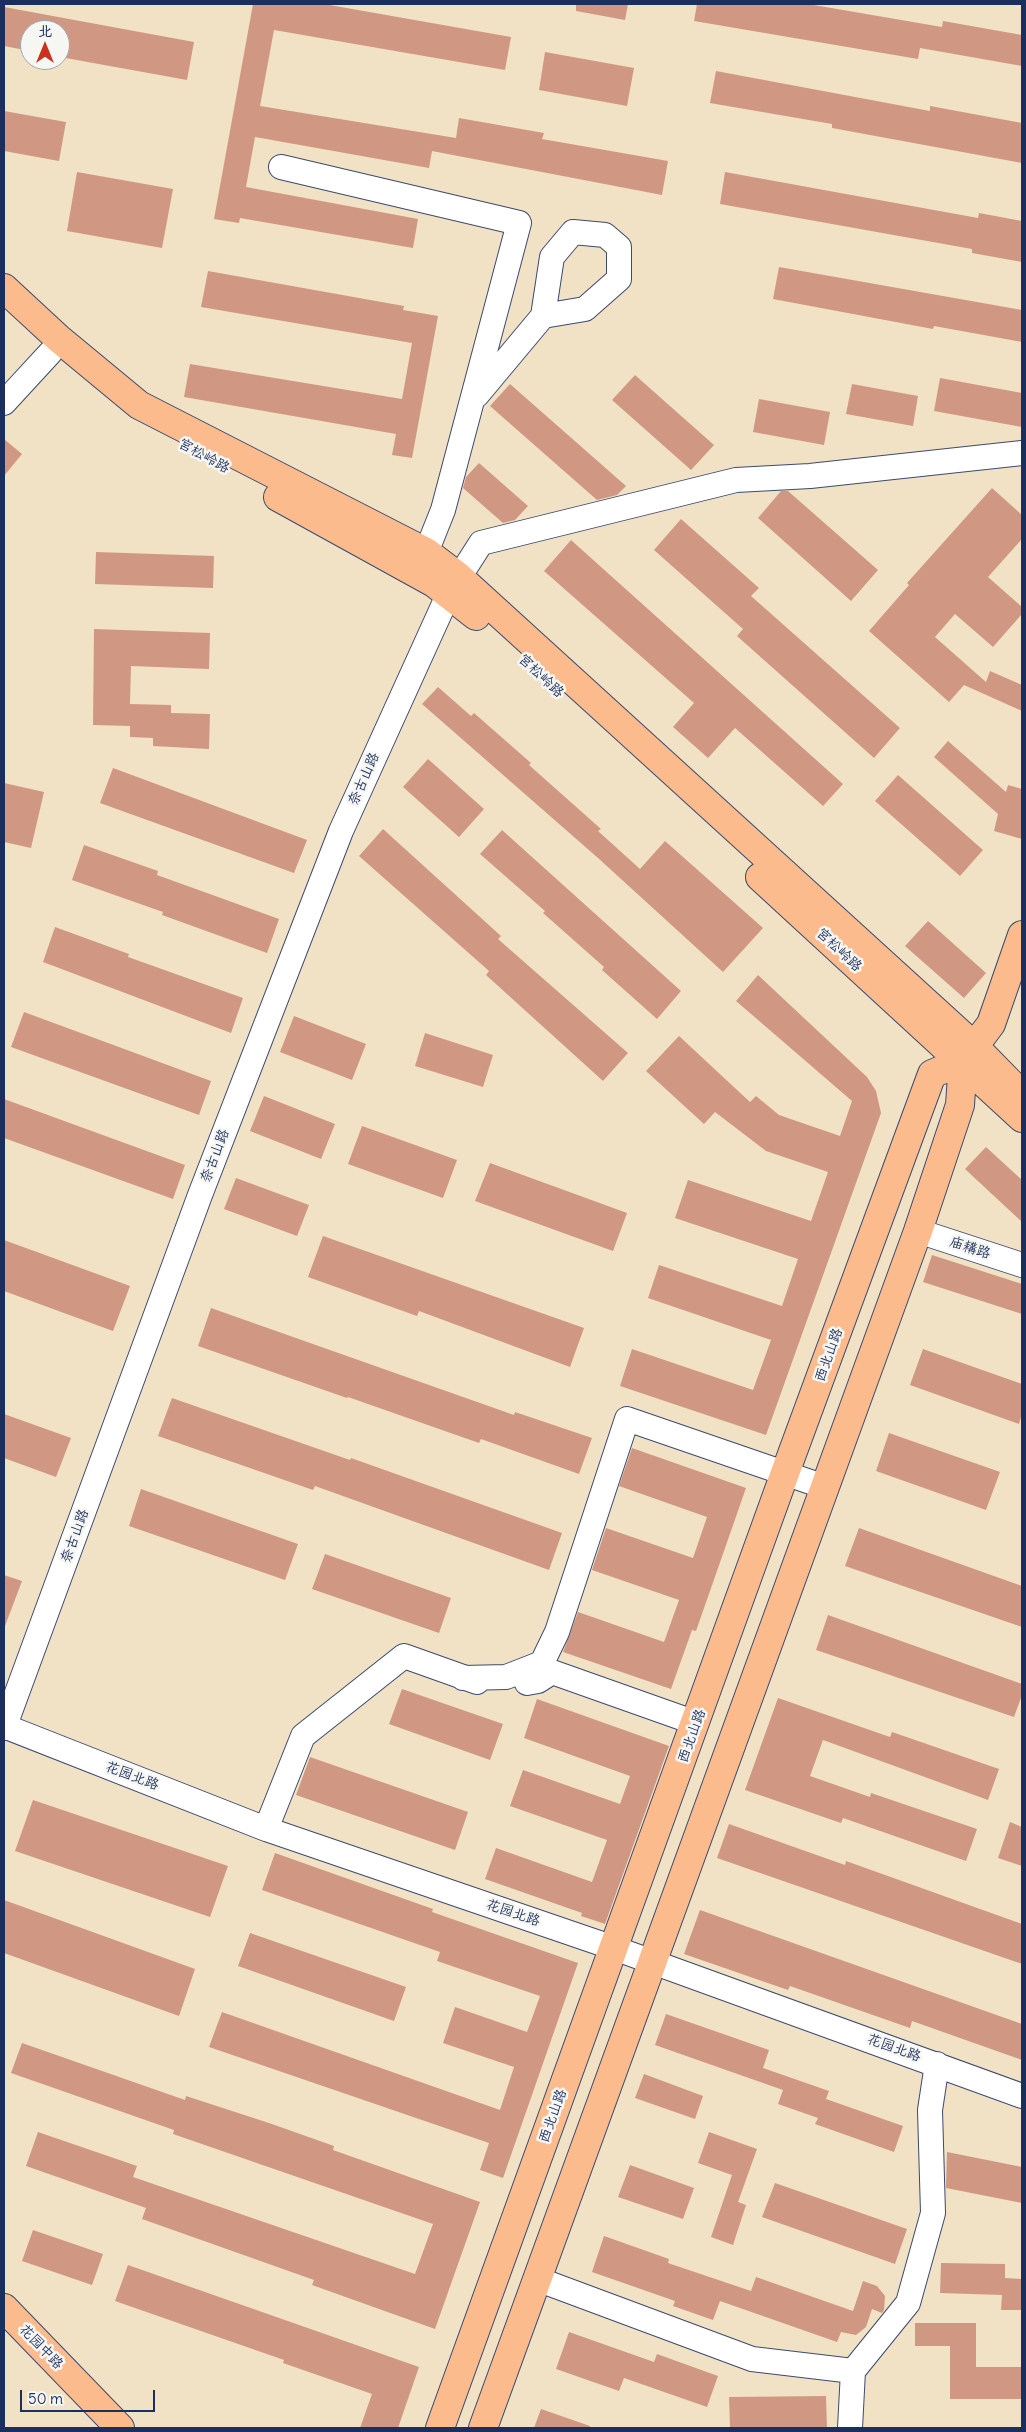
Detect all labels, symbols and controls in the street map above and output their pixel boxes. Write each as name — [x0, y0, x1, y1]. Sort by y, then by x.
north arrow — [20, 20, 70, 70]
text: 北 — [38, 22, 52, 40]
street label: 宫松岭路 — [175, 435, 233, 477]
street label: 宫松岭路 — [515, 651, 567, 701]
street label: 奈古山路 — [345, 750, 383, 808]
street label: 宫松岭路 — [813, 925, 865, 975]
street label: 奈古山路 — [197, 1127, 233, 1185]
street label: 庙耩路 — [947, 1234, 993, 1262]
street label: 西北山路 — [812, 1326, 846, 1384]
street label: 奈古山路 — [58, 1507, 92, 1565]
street label: 西北山路 — [675, 1707, 709, 1765]
street label: 花园北路 — [103, 1758, 161, 1794]
street label: 花园北路 — [484, 1896, 542, 1930]
street label: 花园北路 — [865, 2031, 923, 2065]
street label: 西北山路 — [536, 2087, 570, 2145]
street label: 花园中路 — [16, 2321, 66, 2373]
scale bar — [22, 2380, 158, 2412]
text: 50 m — [28, 2389, 63, 2408]

